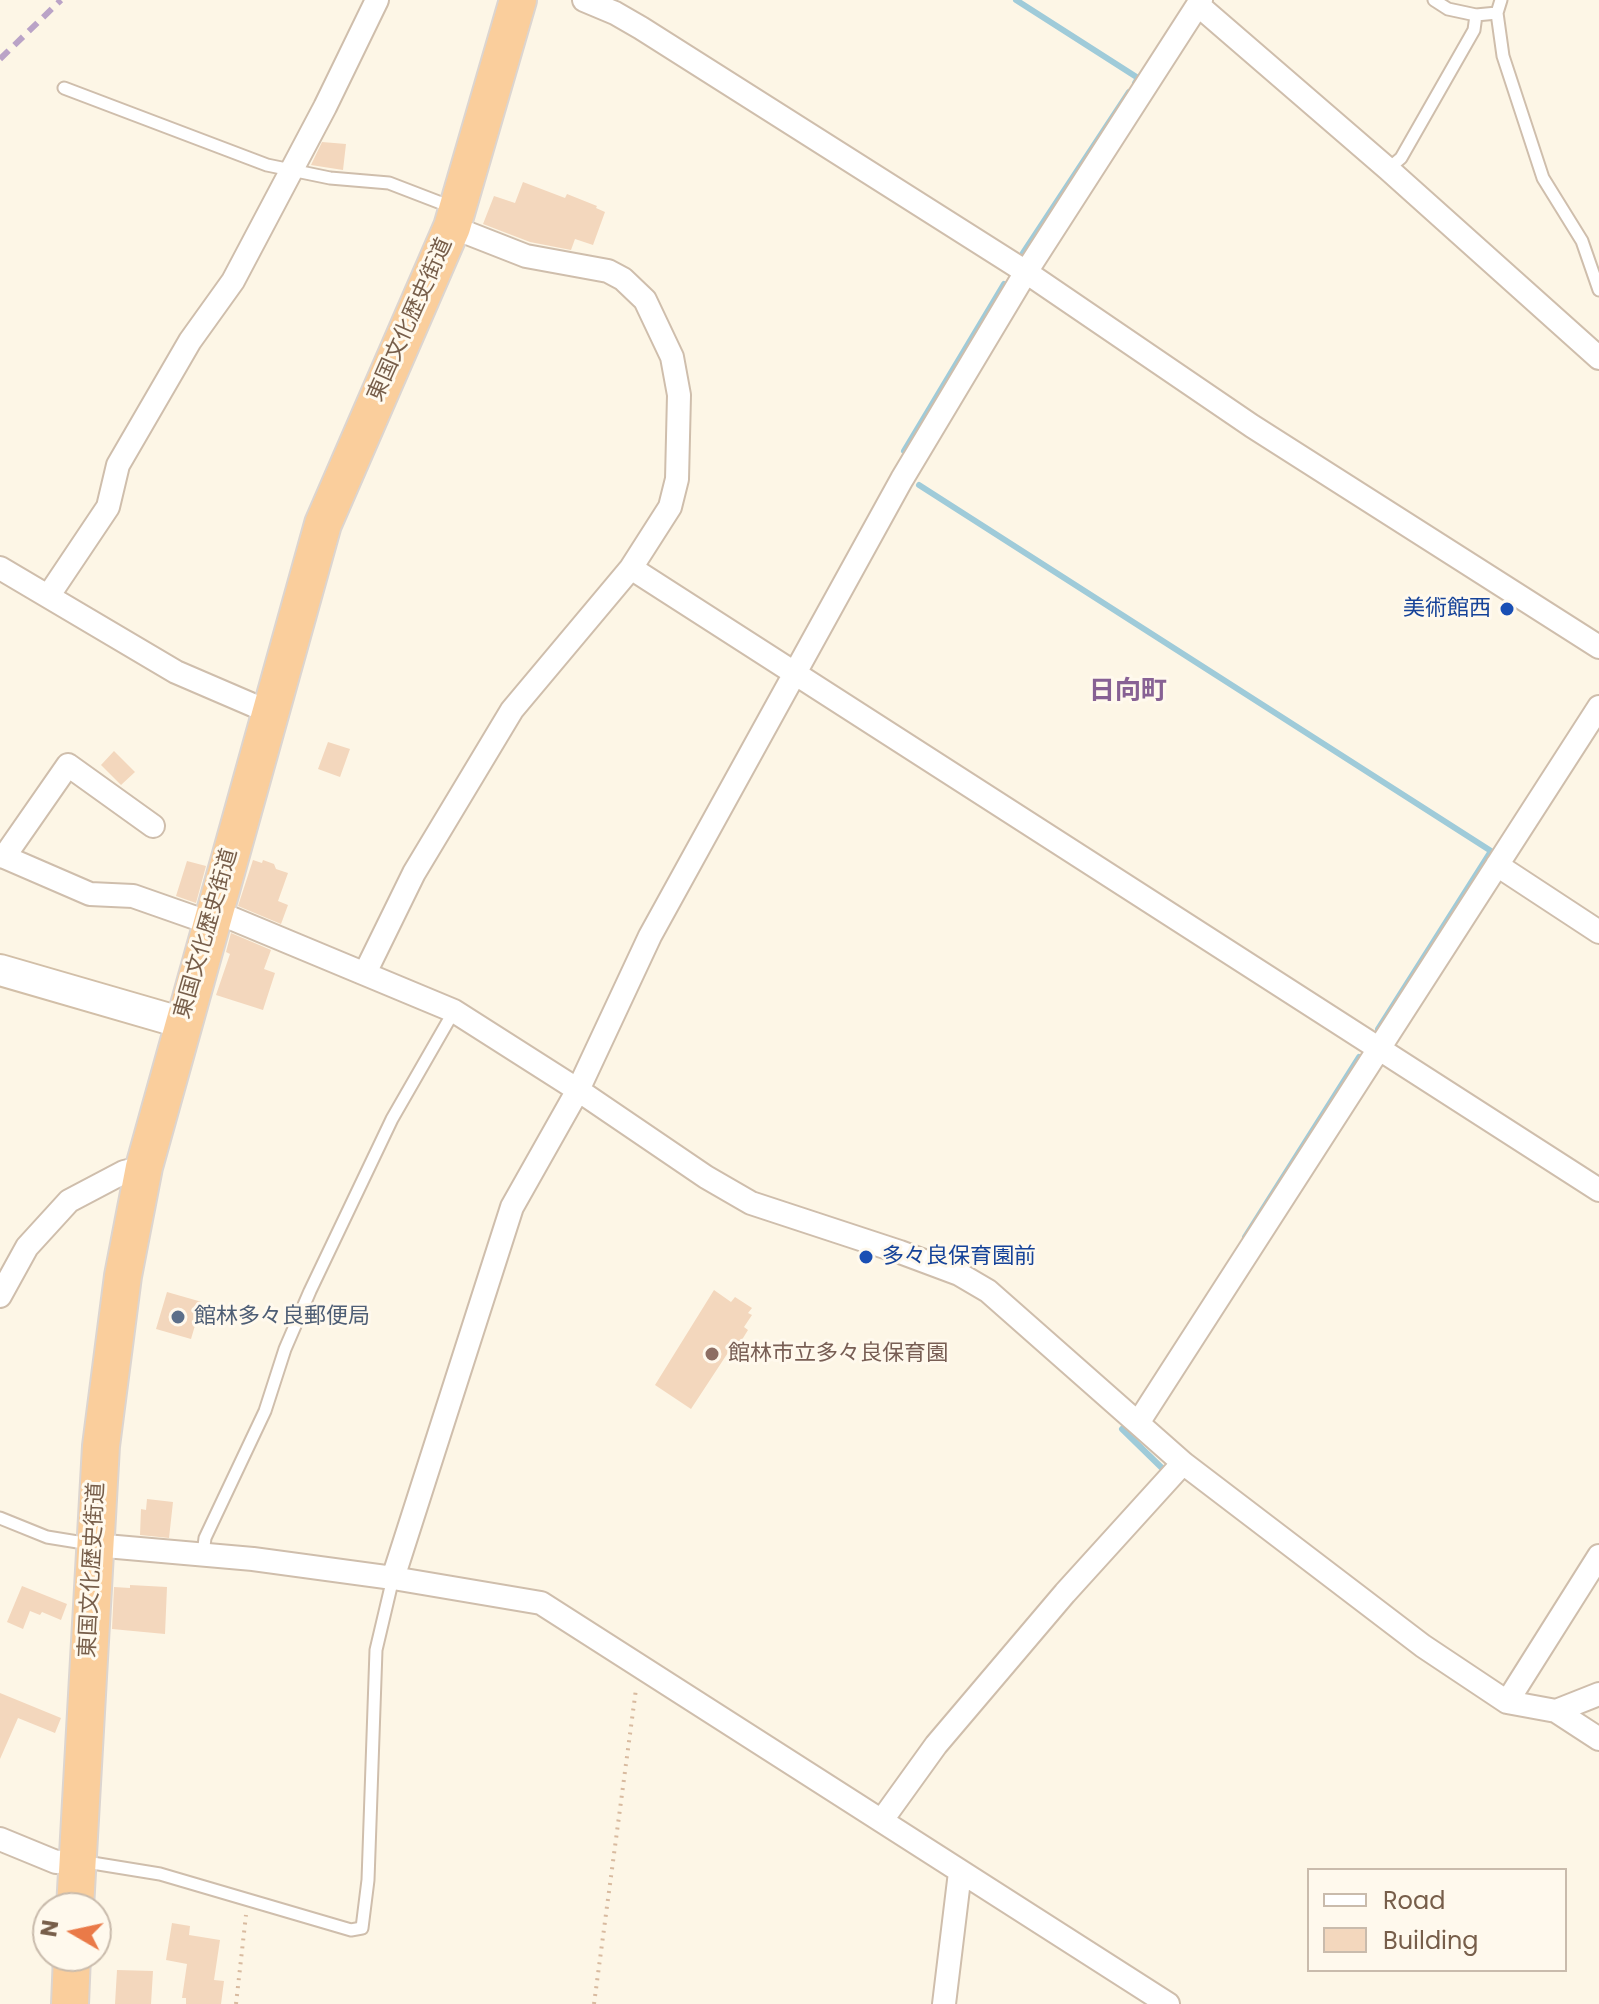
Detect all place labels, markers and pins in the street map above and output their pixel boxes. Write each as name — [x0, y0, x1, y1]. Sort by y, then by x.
place label: 美術館西 — [1403, 596, 1491, 622]
marker: 美術館西 — [1498, 600, 1516, 618]
place label: 多々良保育園前 — [882, 1244, 1036, 1270]
marker: 多々良保育園前 — [857, 1248, 875, 1266]
place label: 館林多々良郵便局 — [194, 1304, 370, 1330]
marker: 館林多々良郵便局 — [169, 1308, 187, 1326]
place label: 館林市立多々良保育園 — [728, 1341, 948, 1367]
marker: 館林市立多々良保育園 — [703, 1345, 721, 1363]

